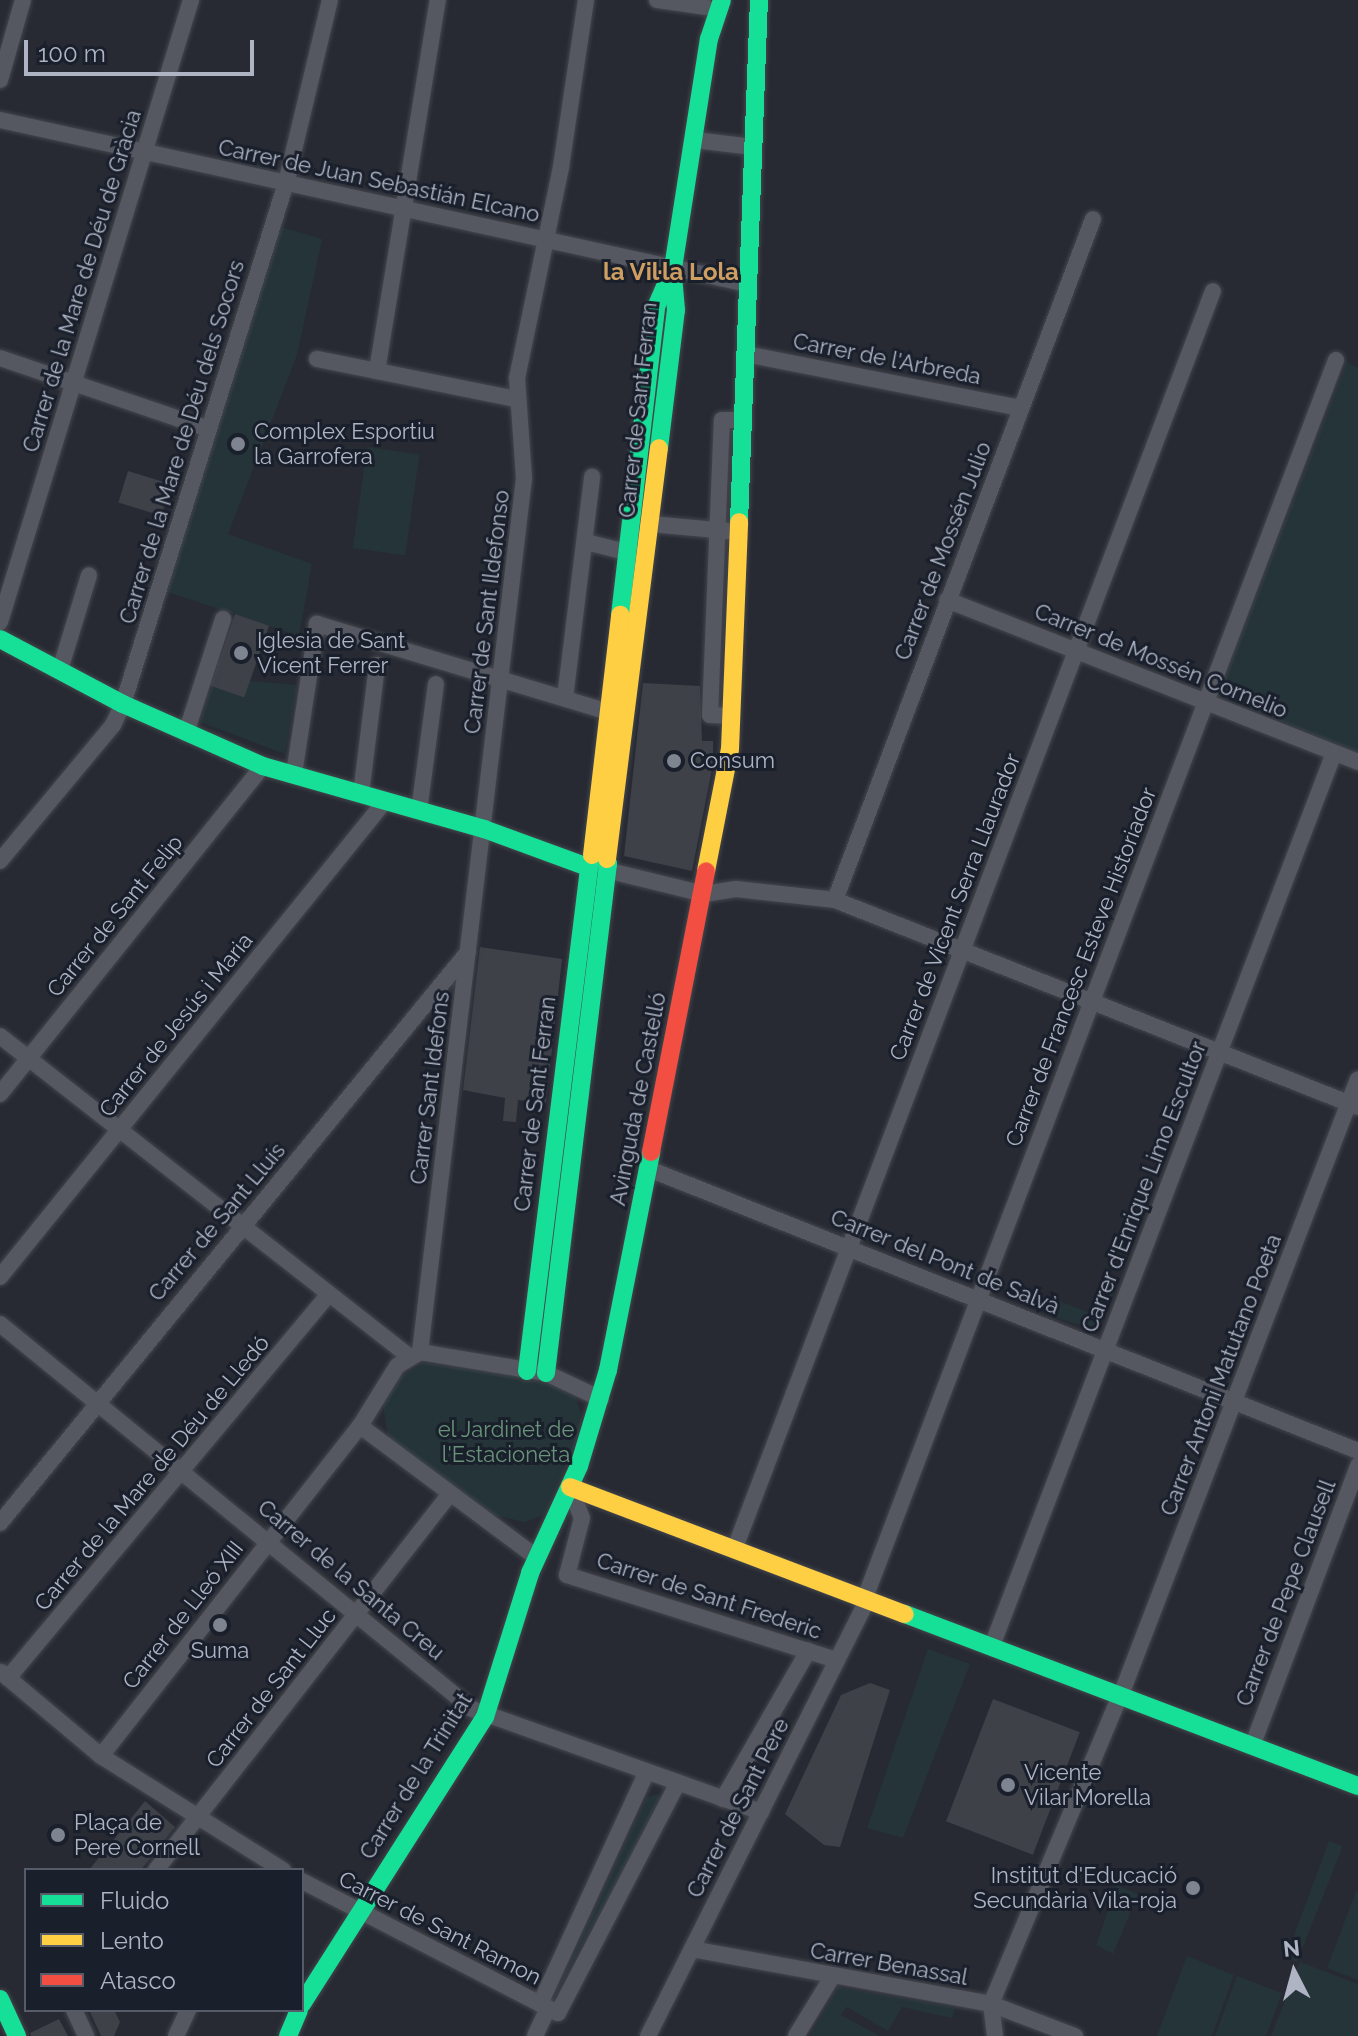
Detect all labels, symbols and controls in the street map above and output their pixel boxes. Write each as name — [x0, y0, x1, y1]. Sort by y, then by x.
scale bar — [28, 24, 258, 74]
text: 100 m — [38, 39, 106, 68]
street label: Carrer de la Mare de Déu de Gràcia — [17, 106, 147, 456]
street label: Carrer de Juan Sebastián Elcano — [215, 134, 543, 228]
street label: Carrer de la Mare de Déu dels Socors — [114, 257, 250, 627]
district label: la Vil·la Lola — [603, 258, 739, 286]
street label: Carrer de Sant Ferran — [614, 301, 662, 519]
street label: Carrer de l'Arbreda — [791, 328, 983, 390]
place label: Complex Esportiu la Garrofera — [254, 418, 435, 470]
marker: Complex Esportiu la Garrofera — [229, 435, 247, 453]
street label: Carrer de Mossén Julio — [889, 438, 997, 664]
street label: Carrer de Sant Ildefonso — [459, 488, 515, 736]
street label: Carrer de Mossén Cornelio — [1030, 598, 1292, 724]
place label: Iglesia de Sant Vicent Ferrer — [257, 627, 405, 678]
marker: Iglesia de Sant Vicent Ferrer — [232, 644, 250, 662]
place label: Consum — [690, 748, 775, 774]
street label: Carrer de Vicent Serra Llaurador — [884, 749, 1026, 1065]
marker: Consum — [665, 752, 683, 770]
street label: Carrer de Francesc Esteve Historiador — [1000, 783, 1162, 1151]
street label: Carrer de Sant Felip — [41, 830, 189, 1002]
street label: Carrer de Jesús i Maria — [93, 927, 259, 1123]
street label: Carrer Sant Idefons — [405, 990, 455, 1186]
street label: Avinguda de Castelló — [604, 990, 672, 1208]
street label: Carrer de Sant Ferran — [509, 995, 561, 1213]
street label: Carrer d'Enrique Limo Escultor — [1076, 1038, 1212, 1336]
street label: Carrer de Sant Lluís — [143, 1137, 291, 1307]
street label: Carrer del Pont de Salvà — [826, 1204, 1064, 1320]
street label: Carrer Antoni Matutano Poeta — [1155, 1230, 1287, 1520]
street label: Carrer de la Mare de Déu de Lledó — [29, 1330, 275, 1616]
park label: el Jardinet de l'Estacioneta — [437, 1416, 575, 1468]
street label: Carrer de Pepe Clausell — [1231, 1476, 1341, 1710]
street label: Carrer de la Santa Creu — [252, 1494, 450, 1666]
street label: Carrer de Lleó XIII — [117, 1535, 249, 1695]
street label: Carrer de Sant Frederic — [593, 1547, 825, 1645]
street label: Carrer de Sant Lluc — [200, 1603, 342, 1773]
marker: Suma — [211, 1616, 229, 1634]
place label: Suma — [191, 1638, 249, 1664]
street label: Carrer de la Trinitat — [354, 1687, 478, 1865]
street label: Carrer de Sant Pere — [681, 1714, 795, 1902]
place label: Vicente Vilar Morella — [1024, 1759, 1151, 1810]
marker: Vicente Vilar Morella — [999, 1776, 1017, 1794]
place label: Plaça de Pere Cornell — [74, 1809, 200, 1860]
marker: Plaça de Pere Cornell — [49, 1826, 67, 1844]
place label: Institut d'Educació Secundària Vila-roja — [973, 1862, 1177, 1914]
street label: Carrer de Sant Ramon — [334, 1865, 546, 1991]
legend — [24, 1868, 304, 2012]
marker: Institut d'Educació Secundària Vila-roja — [1184, 1879, 1202, 1897]
text: Fluido — [100, 1886, 169, 1915]
text: Lento — [100, 1926, 164, 1955]
north arrow — [1254, 1932, 1334, 2012]
text: N — [1282, 1934, 1301, 1962]
street label: Carrer Benassal — [808, 1937, 970, 1991]
text: Atasco — [100, 1966, 176, 1995]

